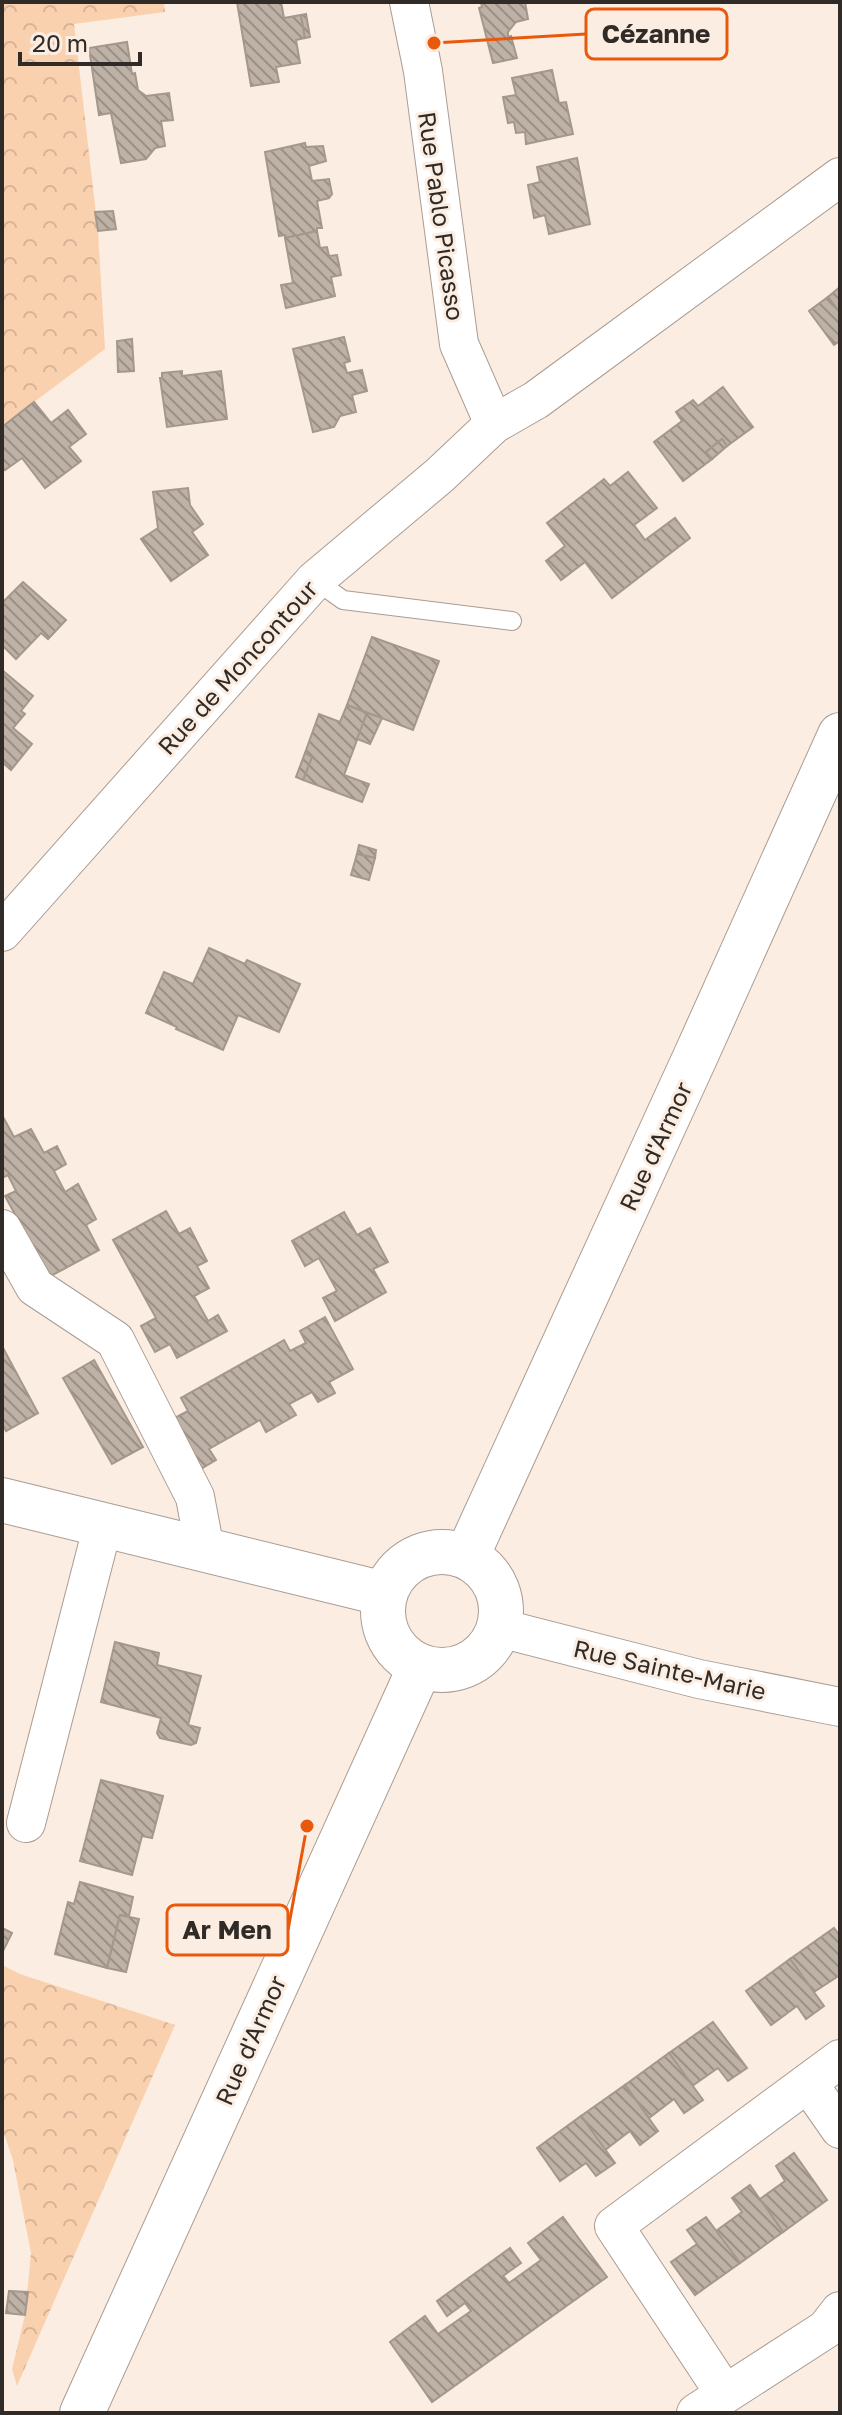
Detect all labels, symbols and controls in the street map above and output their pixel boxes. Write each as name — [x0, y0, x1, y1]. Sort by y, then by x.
callout: Cézanne — [586, 9, 727, 59]
scale bar — [20, 16, 140, 66]
text: Cézanne — [602, 18, 710, 49]
text: 20 m — [32, 28, 88, 57]
street label: Rue Pablo Picasso — [413, 110, 471, 322]
street label: Rue de Moncontour — [151, 574, 323, 760]
street label: Rue d'Armor — [613, 1077, 697, 1215]
street label: Rue Sainte-Marie — [571, 1633, 769, 1705]
callout: Ar Men — [167, 1905, 288, 1955]
text: Ar Men — [182, 1914, 272, 1945]
street label: Rue d'Armor — [209, 1971, 291, 2109]

